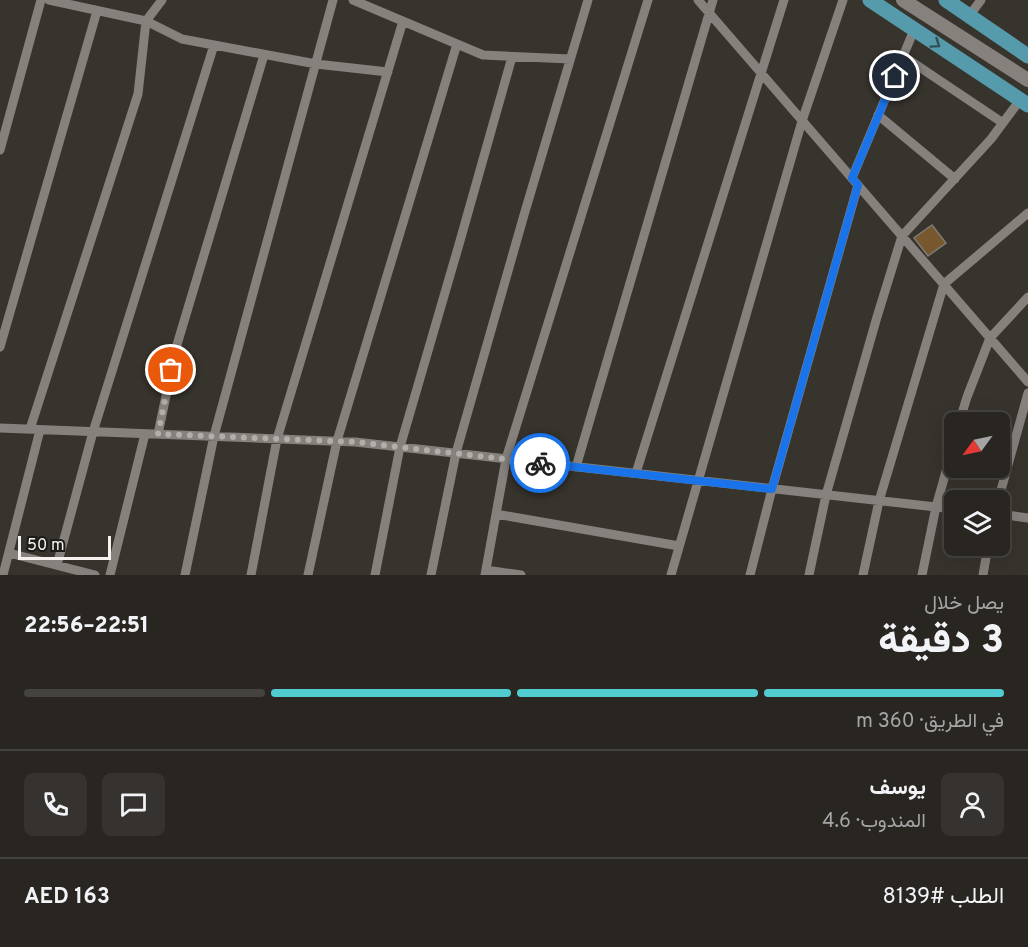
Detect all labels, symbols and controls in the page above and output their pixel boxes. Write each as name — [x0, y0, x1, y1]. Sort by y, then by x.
one-way arrow — [929, 37, 940, 48]
pin — [869, 50, 920, 101]
icon: home — [878, 59, 911, 92]
pin — [145, 344, 196, 395]
icon: bag — [154, 353, 187, 386]
north arrow — [944, 412, 1010, 478]
map controls — [944, 412, 1010, 556]
courier — [510, 433, 570, 493]
icon: bike — [524, 447, 557, 480]
button: layers — [944, 490, 1010, 556]
scale bar — [18, 533, 111, 560]
text: 50 m — [27, 536, 65, 556]
text: يصل خلال — [924, 591, 1004, 617]
text: 22:51–22:56 — [24, 613, 149, 640]
text: 3 دقيقة — [878, 618, 1004, 667]
text: في الطريق · 360 m — [856, 709, 1004, 735]
button: phone — [24, 773, 87, 836]
button: chat — [102, 773, 165, 836]
button: person — [941, 773, 1004, 836]
text: يوسف — [870, 775, 926, 802]
text: المندوب · 4.6 — [822, 809, 926, 835]
text: AED 163 — [24, 884, 110, 911]
text: الطلب #8139 — [883, 884, 1004, 911]

